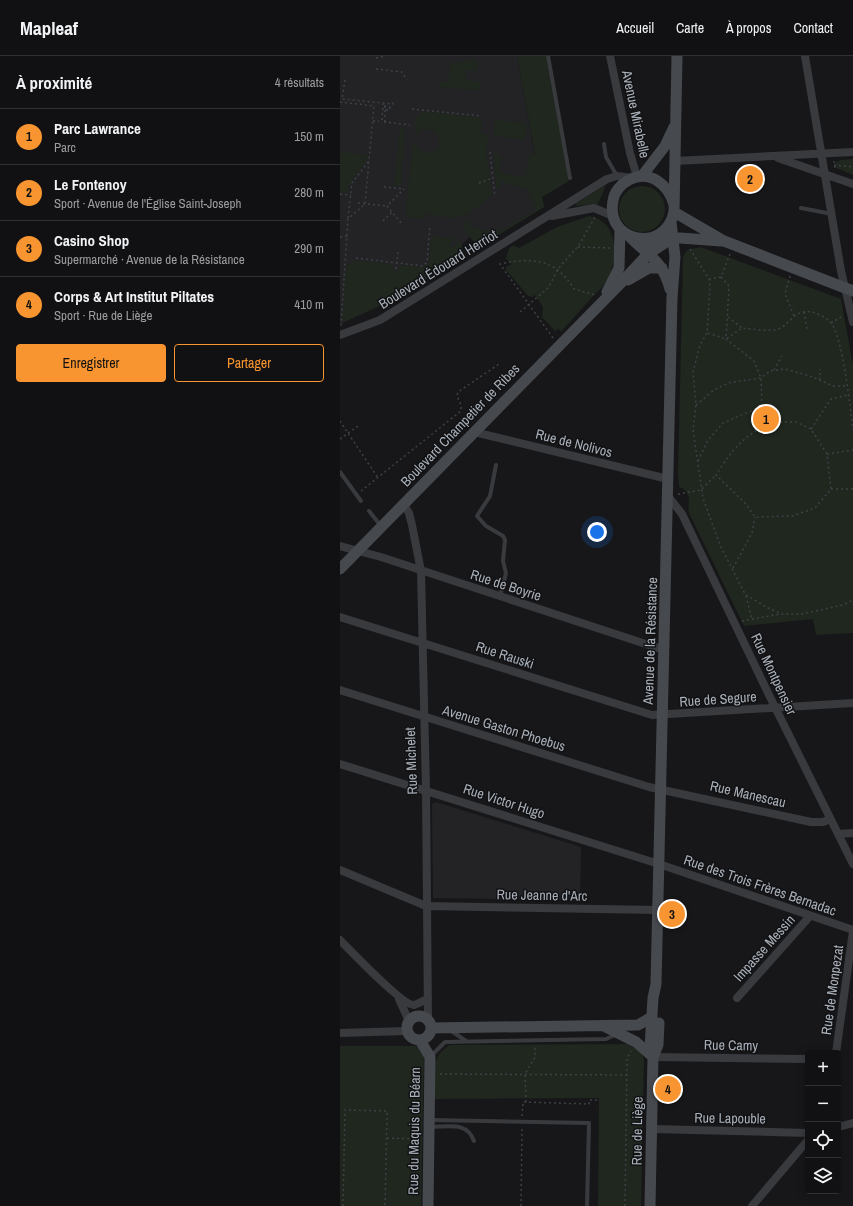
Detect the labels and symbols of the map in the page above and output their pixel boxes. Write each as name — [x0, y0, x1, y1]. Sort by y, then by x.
street label: Avenue Mirabelle — [618, 68, 654, 159]
pin: 2 — [737, 164, 763, 194]
street label: Boulevard Édouard Herriot — [375, 225, 501, 313]
street label: Boulevard Champetier de Ribes — [397, 360, 524, 490]
pin: 1 — [753, 404, 779, 434]
street label: Rue de Nolivos — [534, 425, 615, 461]
your location — [587, 522, 607, 542]
street label: Rue de Boyrie — [468, 565, 544, 605]
street label: Avenue de la Résistance — [639, 577, 661, 706]
street label: Rue Montpensier — [747, 630, 801, 718]
street label: Rue Rauski — [474, 637, 536, 673]
street label: Rue de Segure — [679, 687, 757, 711]
street label: Avenue Gaston Phoebus — [439, 700, 568, 755]
street label: Rue Michelet — [401, 727, 421, 795]
street label: Rue Manescau — [708, 777, 788, 811]
street label: Rue Victor Hugo — [461, 779, 547, 823]
street label: Rue des Trois Frères Bernadac — [681, 850, 839, 920]
street label: Rue Jeanne d'Arc — [496, 885, 588, 905]
pin: 3 — [659, 899, 685, 929]
street label: Impasse Messin — [729, 911, 799, 985]
street label: Rue de Monpezat — [817, 944, 847, 1036]
street label: Rue Camy — [704, 1036, 759, 1054]
street label: Rue du Maquis du Béarn — [404, 1067, 424, 1195]
pin: 4 — [655, 1074, 681, 1104]
street label: Rue de Liège — [627, 1096, 647, 1166]
street label: Rue Lapouble — [694, 1108, 766, 1128]

